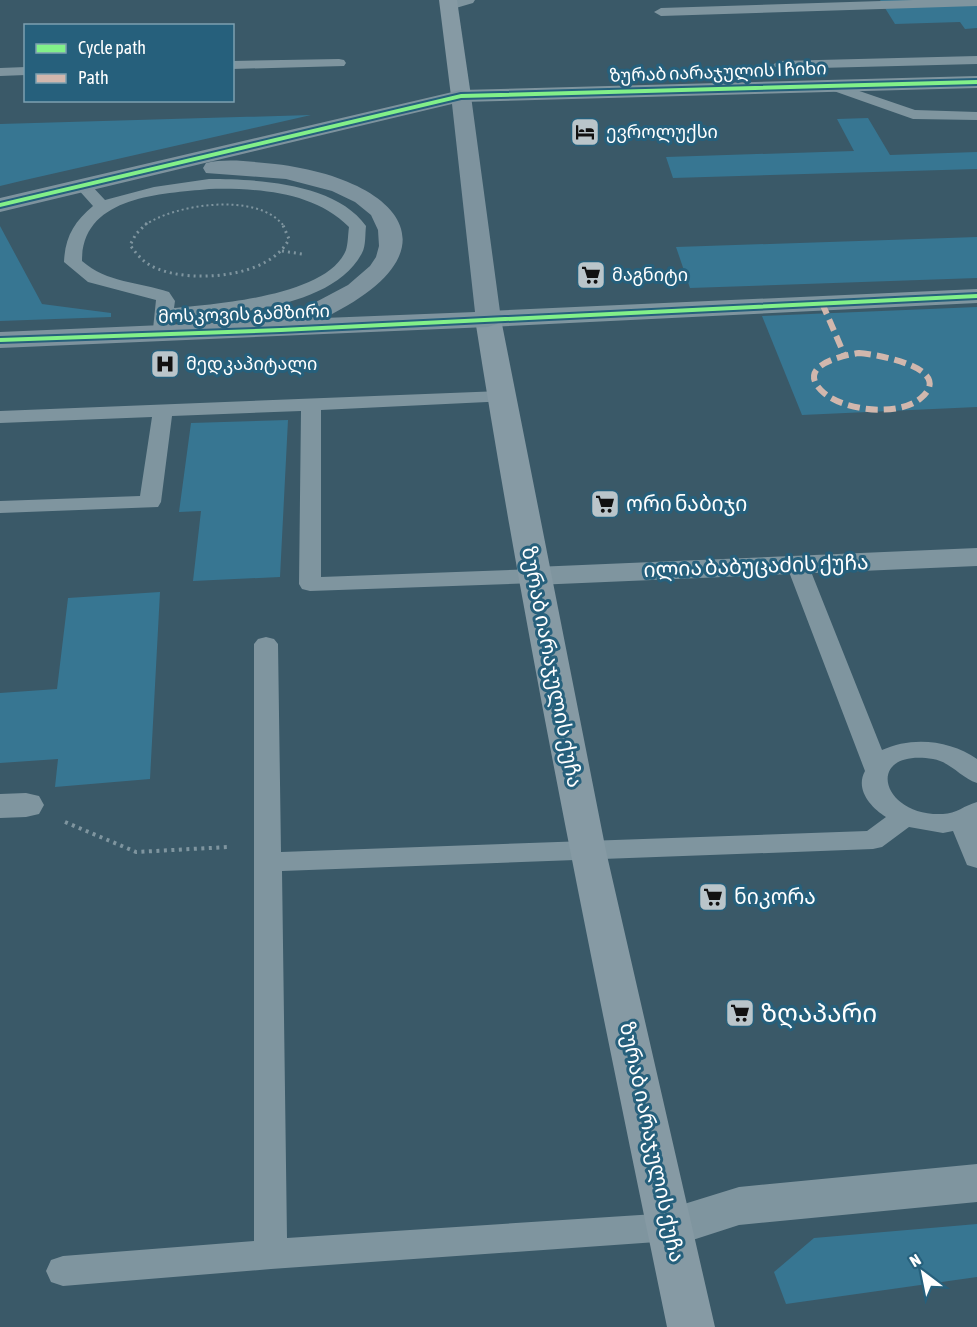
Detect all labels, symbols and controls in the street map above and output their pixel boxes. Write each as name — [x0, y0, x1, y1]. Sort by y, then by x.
legend — [24, 24, 234, 102]
text: Cycle path — [78, 37, 146, 58]
street label: ზურაბ იარაჯულის I ჩიხი — [609, 57, 827, 87]
text: Path — [78, 67, 109, 88]
hotel icon: ევროლუქსი — [569, 116, 601, 148]
place label: ევროლუქსი — [606, 121, 718, 143]
supermarket icon: მაგნიტი — [575, 259, 607, 291]
place label: მაგნიტი — [612, 264, 688, 286]
street label: მოსკოვის გამზირი — [158, 300, 330, 328]
hospital icon: მედკაპიტალი — [149, 348, 181, 380]
place label: მედკაპიტალი — [186, 353, 317, 375]
supermarket icon: ორი ნაბიჯი — [589, 488, 621, 520]
place label: ორი ნაბიჯი — [626, 491, 747, 516]
street label: ზურაბ იარაჯულის ქუჩა — [516, 544, 588, 790]
street label: ილია ბაბუცაძის ქუჩა — [643, 549, 869, 583]
supermarket icon: ნიკორა — [697, 881, 729, 913]
place label: ნიკორა — [734, 884, 816, 909]
supermarket icon: ზღაპარი — [724, 997, 756, 1029]
place label: ზღაპარი — [761, 998, 877, 1029]
street label: ზურაბ იარაჯულის ქუჩა — [614, 1020, 690, 1264]
north arrow — [893, 1243, 953, 1303]
text: N — [906, 1250, 924, 1270]

